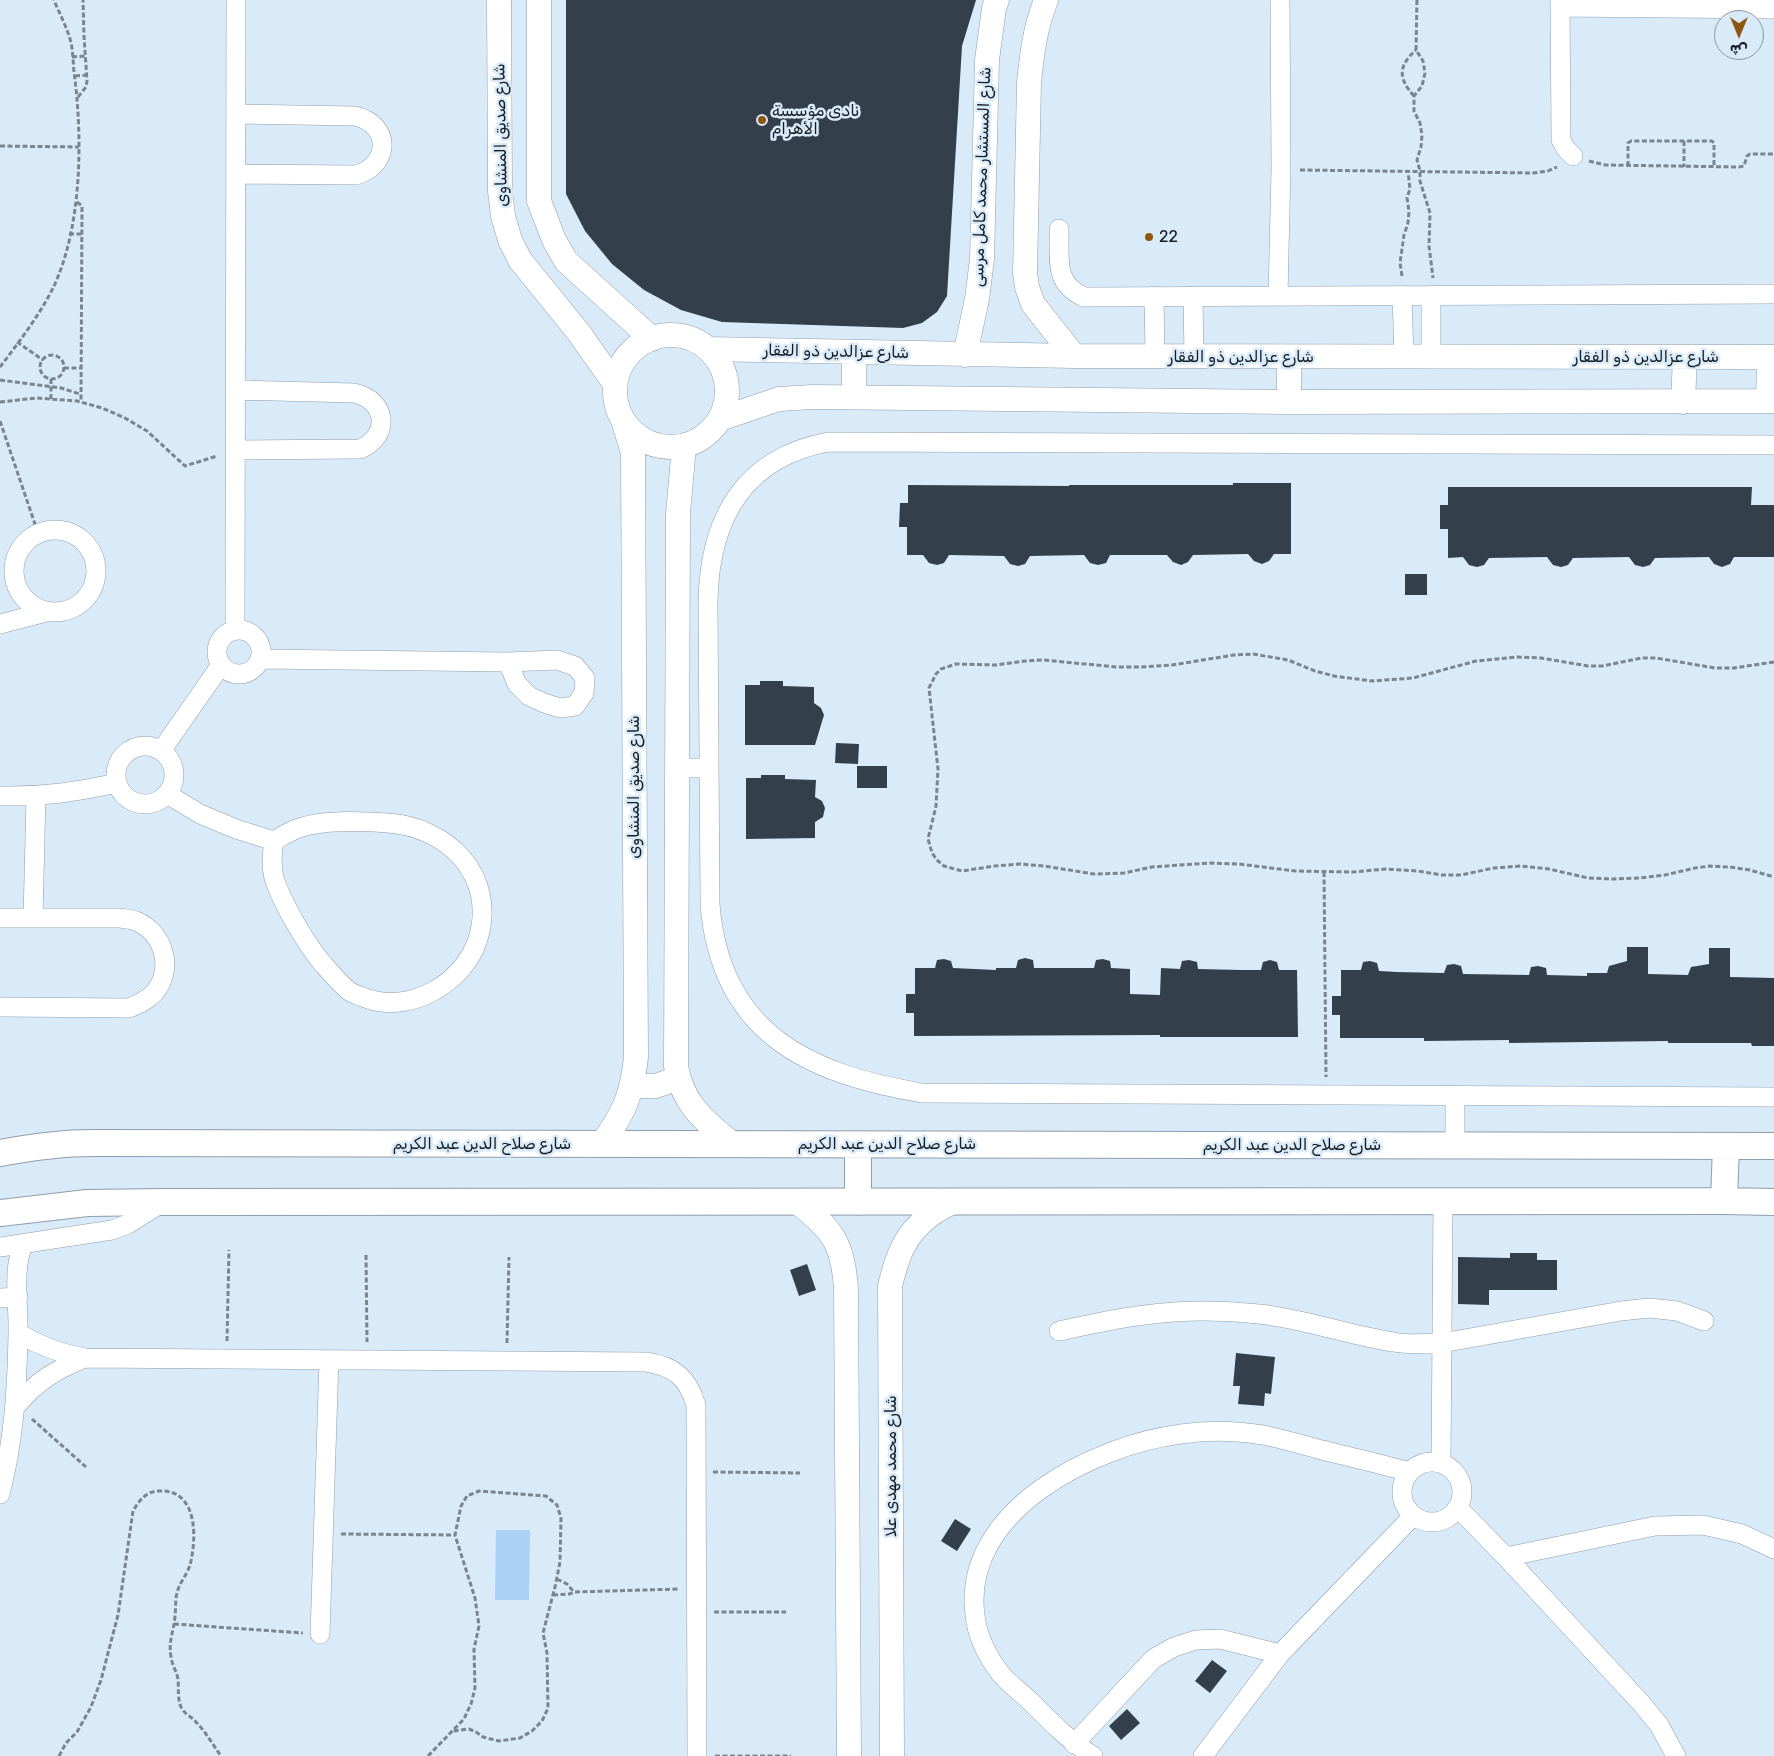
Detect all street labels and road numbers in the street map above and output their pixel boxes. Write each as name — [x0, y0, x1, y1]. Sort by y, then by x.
street label: شارع صديق المنشاوى — [490, 63, 512, 207]
street label: شارع المستشار محمد كامل مرسى — [969, 66, 995, 288]
street label: شارع عزالدين ذو الفقار — [763, 341, 909, 363]
street label: شارع عزالدين ذو الفقار — [1168, 347, 1314, 367]
street label: شارع عزالدين ذو الفقار — [1573, 347, 1719, 367]
street label: شارع صديق المنشاوى — [624, 715, 644, 859]
street label: شارع صلاح الدين عبد الكريم — [393, 1134, 571, 1154]
street label: شارع صلاح الدين عبد الكريم — [798, 1134, 976, 1154]
street label: شارع صلاح الدين عبد الكريم — [1203, 1135, 1381, 1155]
street label: شارع محمد مهدى علا — [881, 1395, 901, 1537]

